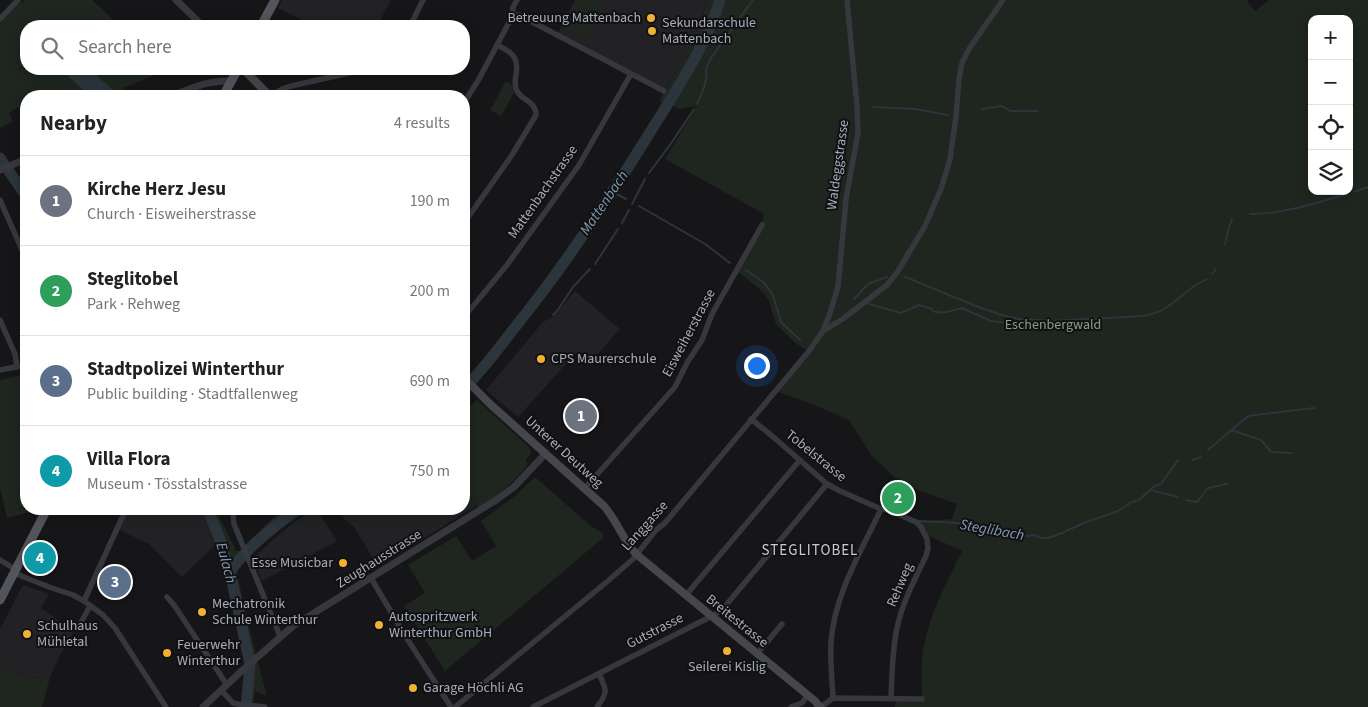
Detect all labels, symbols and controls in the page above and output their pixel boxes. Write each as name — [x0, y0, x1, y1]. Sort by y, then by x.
place label: Betreuung Mattenbach — [508, 8, 641, 28]
marker: Betreuung Mattenbach — [645, 12, 657, 24]
place label: Sekundarschule Mattenbach — [662, 13, 756, 49]
map controls — [1308, 15, 1353, 195]
button: + — [1308, 15, 1353, 60]
search box — [20, 20, 470, 75]
marker: Sekundarschule Mattenbach — [646, 25, 658, 37]
icon: search — [38, 34, 66, 62]
text: Search here — [78, 34, 172, 61]
button: − — [1308, 60, 1353, 105]
button: locate — [1308, 105, 1353, 150]
text: Nearby — [40, 108, 107, 138]
text: 4 results — [394, 112, 450, 134]
street label: Waldeggstrasse — [822, 119, 854, 211]
street label: Mattenbachstrasse — [503, 141, 583, 243]
button: layers — [1308, 150, 1353, 195]
water label: Mattenbach — [575, 166, 633, 239]
text: Kirche Herz Jesu — [87, 176, 226, 203]
text: 1 — [52, 190, 60, 212]
text: 190 m — [410, 190, 450, 212]
text: Church · Eisweiherstrasse — [87, 203, 256, 225]
text: Steglitobel — [87, 266, 178, 293]
text: 2 — [52, 280, 60, 302]
text: 200 m — [410, 280, 450, 302]
street label: Eisweiherstrasse — [657, 285, 721, 381]
text: Park · Rehweg — [87, 293, 180, 315]
park label: Eschenbergwald — [1005, 315, 1101, 335]
place label: CPS Maurerschule — [551, 349, 656, 369]
marker: CPS Maurerschule — [535, 353, 547, 365]
your location — [744, 353, 770, 379]
text: Stadtpolizei Winterthur — [87, 356, 284, 383]
text: 3 — [52, 370, 60, 392]
text: 690 m — [410, 370, 450, 392]
text: Public building · Stadtfallenweg — [87, 383, 298, 405]
pin: 1 — [565, 397, 597, 435]
street label: Unterer Deutweg — [520, 411, 608, 493]
street label: Tobelstrasse — [781, 425, 851, 487]
text: Villa Flora — [87, 446, 170, 473]
text: 4 — [52, 460, 60, 482]
text: 750 m — [410, 460, 450, 482]
text: Museum · Tösstalstrasse — [87, 473, 247, 495]
pin: 2 — [882, 479, 914, 517]
street label: Langgasse — [617, 497, 673, 555]
water label: Steglibach — [958, 514, 1026, 546]
street label: Zeughausstrasse — [332, 525, 426, 593]
pin: 4 — [24, 539, 56, 577]
water label: Eulach — [210, 540, 242, 586]
district label: STEGLITOBEL — [762, 540, 858, 561]
place label: Esse Musicbar — [251, 553, 333, 573]
marker: Esse Musicbar — [337, 557, 349, 569]
street label: Rehweg — [882, 560, 918, 610]
pin: 3 — [99, 563, 131, 601]
street label: Breitestrasse — [701, 590, 773, 653]
place label: Mechatronik Schule Winterthur — [212, 594, 318, 630]
marker: Mechatronik Schule Winterthur — [196, 606, 208, 618]
place label: Autospritzwerk Winterthur GmbH — [389, 607, 492, 643]
street label: Gutstrasse — [623, 608, 687, 654]
place label: Schulhaus Mühletal — [37, 616, 98, 652]
marker: Autospritzwerk Winterthur GmbH — [373, 619, 385, 631]
marker: Schulhaus Mühletal — [21, 628, 33, 640]
place label: Feuerwehr Winterthur — [177, 635, 240, 671]
marker: Seilerei Kislig — [721, 645, 733, 657]
marker: Feuerwehr Winterthur — [161, 647, 173, 659]
place label: Seilerei Kislig — [688, 657, 766, 677]
place label: Garage Höchli AG — [423, 678, 524, 698]
marker: Garage Höchli AG — [407, 682, 419, 694]

